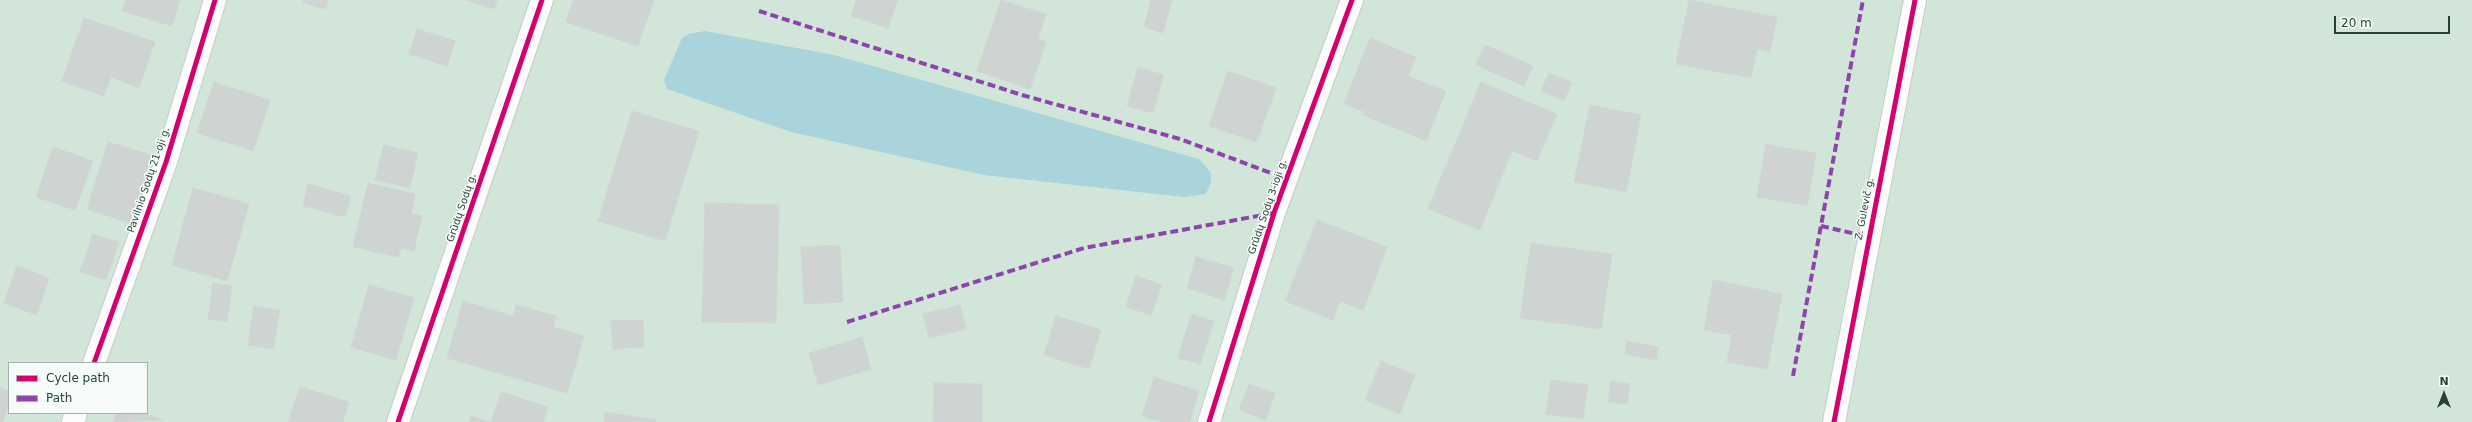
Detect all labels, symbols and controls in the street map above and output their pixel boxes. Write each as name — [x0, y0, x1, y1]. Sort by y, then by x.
scale bar — [2336, 8, 2452, 34]
text: 20 m — [2341, 16, 2372, 30]
street label: Pavilnio Sodų 21-oji g. — [125, 126, 173, 234]
street label: Grūdų Sodų 3-ioji g. — [1246, 158, 1290, 256]
street label: Grūdų Sodų g. — [445, 172, 479, 244]
street label: Z. Gulevič g. — [1853, 177, 1877, 241]
legend — [8, 362, 148, 414]
text: Cycle path — [46, 371, 110, 385]
north arrow — [2424, 374, 2464, 414]
text: N — [2439, 375, 2449, 388]
text: Path — [46, 391, 72, 405]

